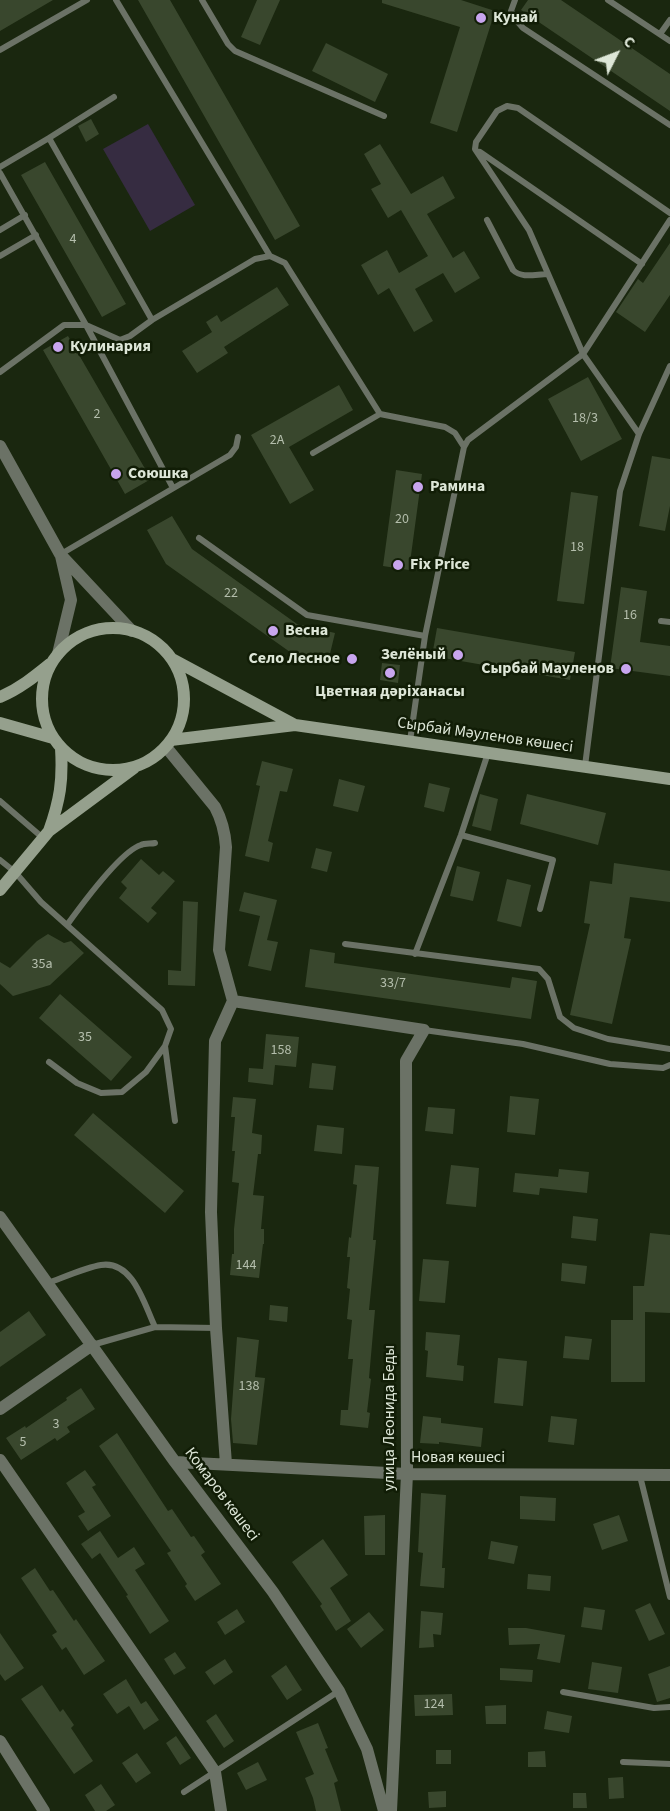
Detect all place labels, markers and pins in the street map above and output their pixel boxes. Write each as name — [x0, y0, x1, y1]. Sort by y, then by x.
place label: Кунай — [493, 8, 538, 28]
marker: Кунай — [474, 11, 488, 25]
place label: Кулинария — [70, 337, 151, 357]
marker: Кулинария — [51, 340, 65, 354]
place label: Союшка — [128, 464, 188, 484]
marker: Союшка — [109, 467, 123, 481]
place label: Рамина — [430, 477, 485, 497]
marker: Рамина — [411, 480, 425, 494]
place label: Fix Price — [410, 555, 470, 575]
marker: Fix Price — [391, 558, 405, 572]
place label: Весна — [285, 621, 328, 641]
marker: Весна — [266, 624, 280, 638]
place label: Зелёный — [381, 645, 446, 665]
marker: Зелёный — [451, 648, 465, 662]
place label: Село Лесное — [248, 649, 340, 669]
marker: Село Лесное — [345, 652, 359, 666]
place label: Сырбай Мауленов — [481, 659, 614, 679]
marker: Сырбай Мауленов — [619, 662, 633, 676]
marker: Цветная дәріханасы — [383, 666, 397, 680]
place label: Цветная дәріханасы — [315, 682, 465, 702]

